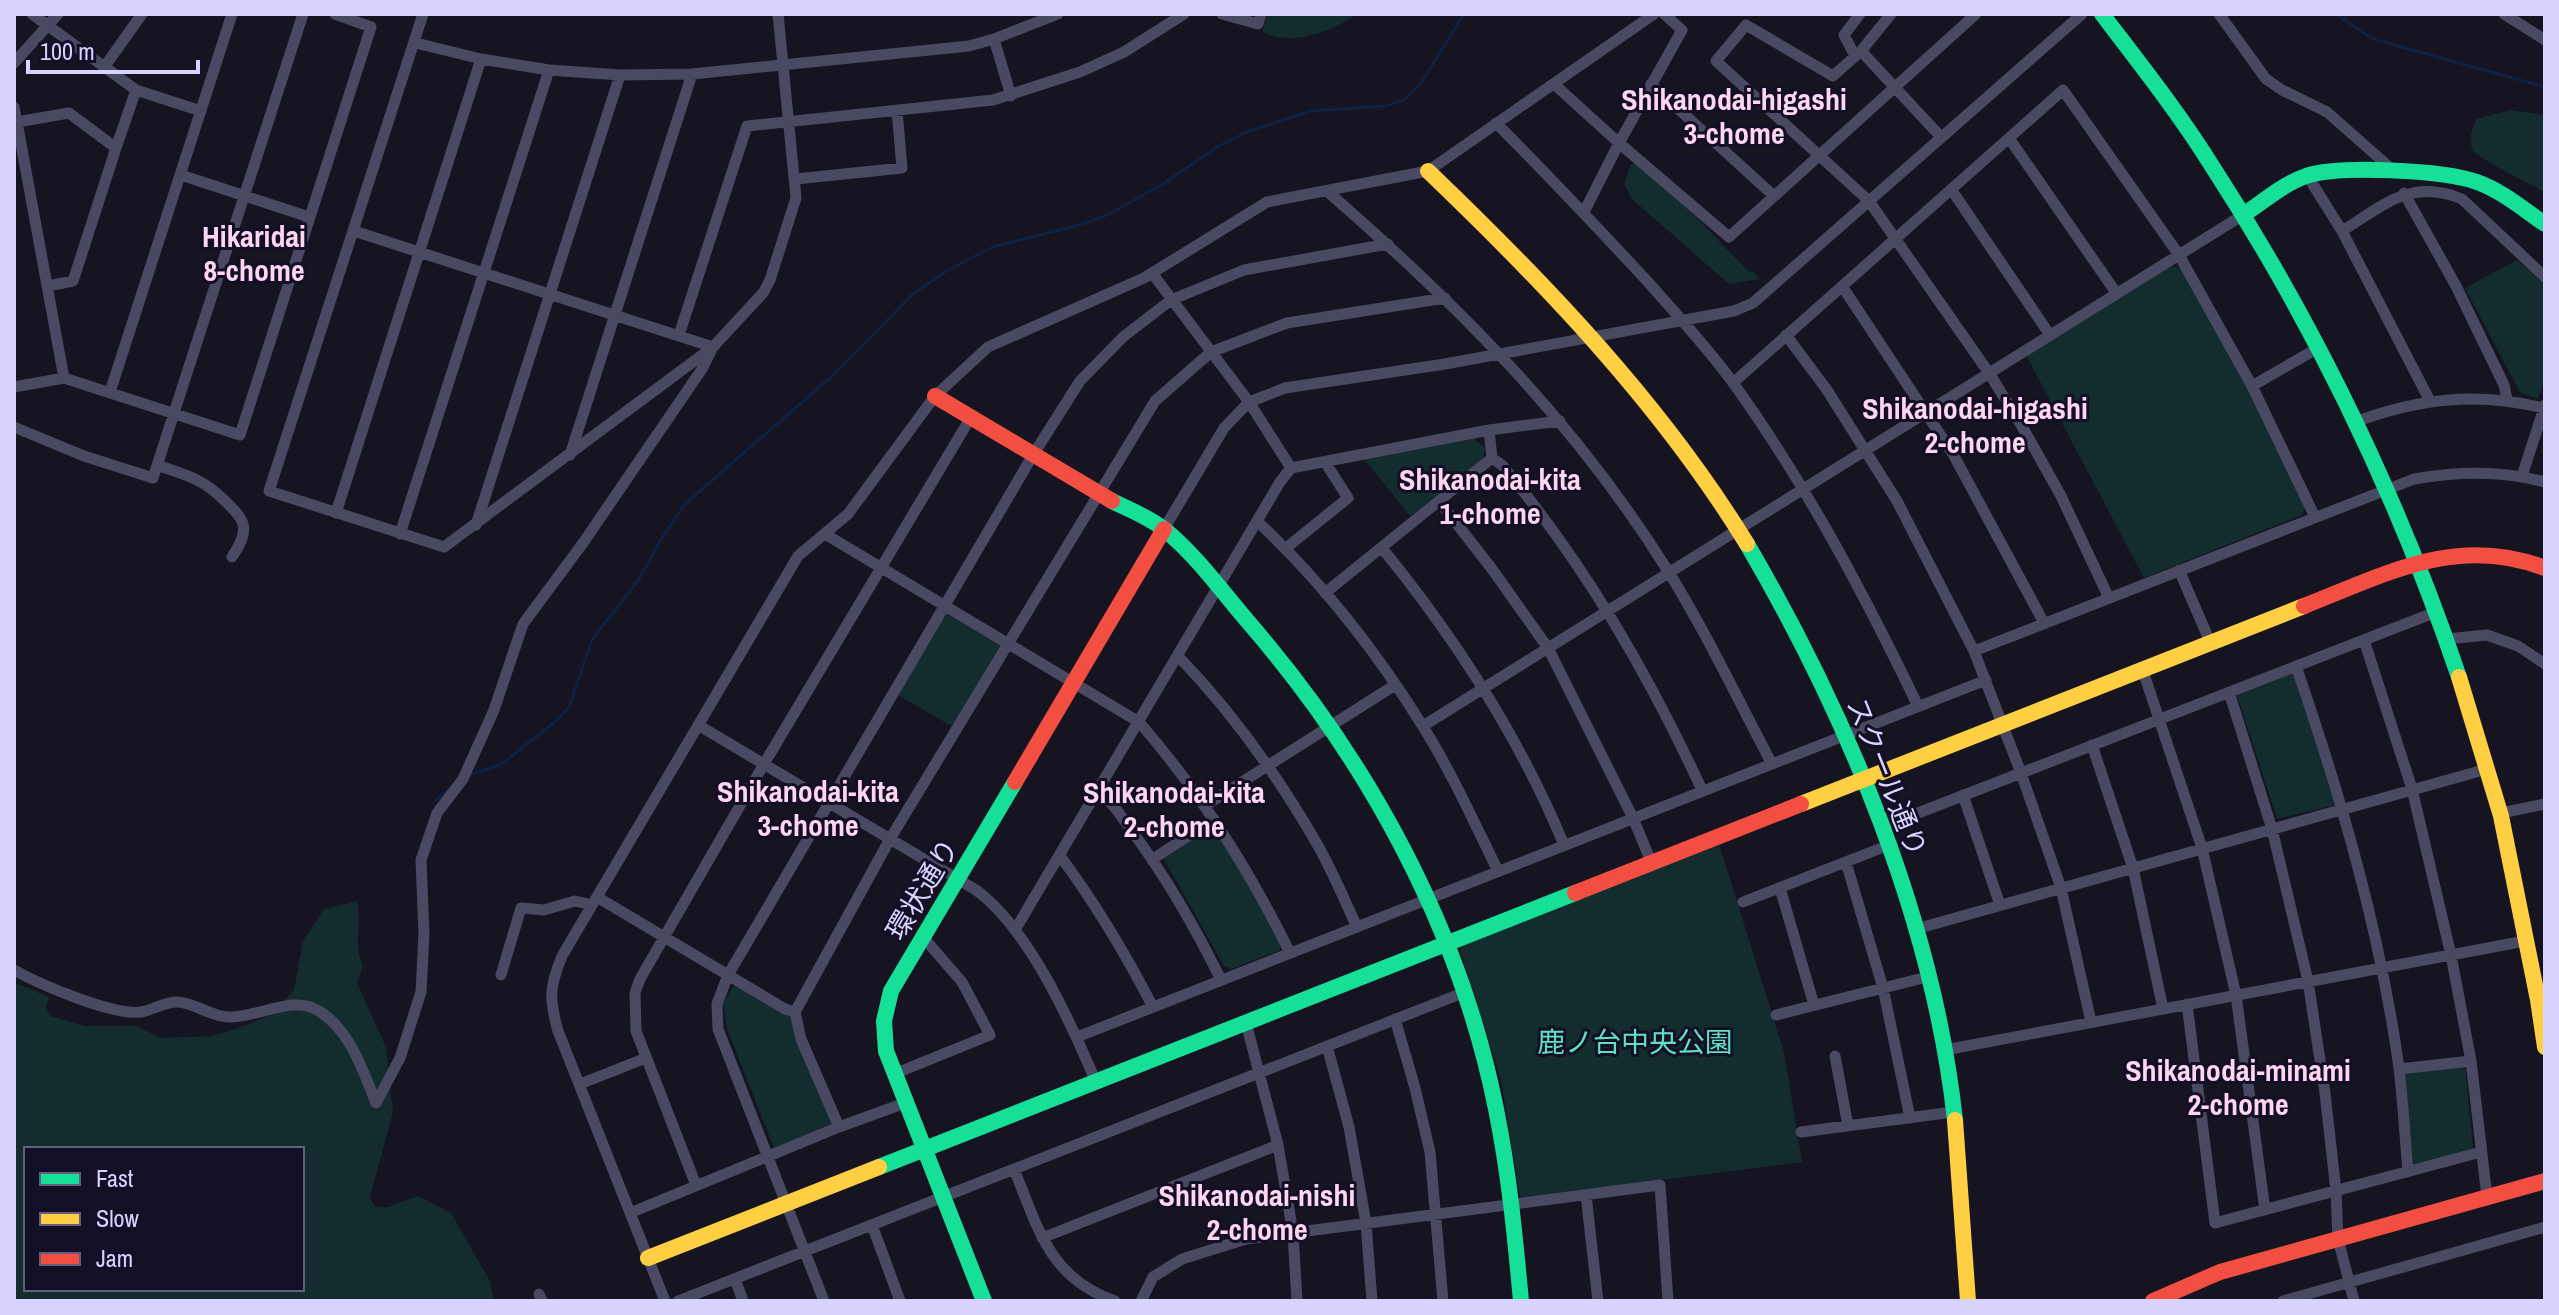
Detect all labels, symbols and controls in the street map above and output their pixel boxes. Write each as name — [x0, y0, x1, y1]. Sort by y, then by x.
scale bar — [28, 24, 198, 74]
text: 100 m — [40, 35, 95, 67]
district label: Shikanodai-higashi 3-chome — [1621, 79, 1847, 153]
district label: Hikaridai 8-chome — [202, 216, 306, 290]
district label: Shikanodai-higashi 2-chome — [1862, 388, 2088, 462]
district label: Shikanodai-kita 1-chome — [1399, 459, 1581, 533]
street label: スクール通り — [1838, 692, 1936, 862]
district label: Shikanodai-kita 3-chome — [717, 771, 899, 845]
district label: Shikanodai-kita 2-chome — [1083, 772, 1265, 846]
street label: 環状通り — [877, 831, 967, 947]
park label: 鹿ノ台中央公園 — [1537, 1023, 1733, 1061]
district label: Shikanodai-minami 2-chome — [2125, 1050, 2351, 1124]
legend — [24, 1147, 304, 1291]
text: Fast — [96, 1162, 134, 1194]
district label: Shikanodai-nishi 2-chome — [1159, 1175, 1355, 1249]
text: Slow — [96, 1202, 139, 1234]
text: Jam — [96, 1242, 133, 1274]

